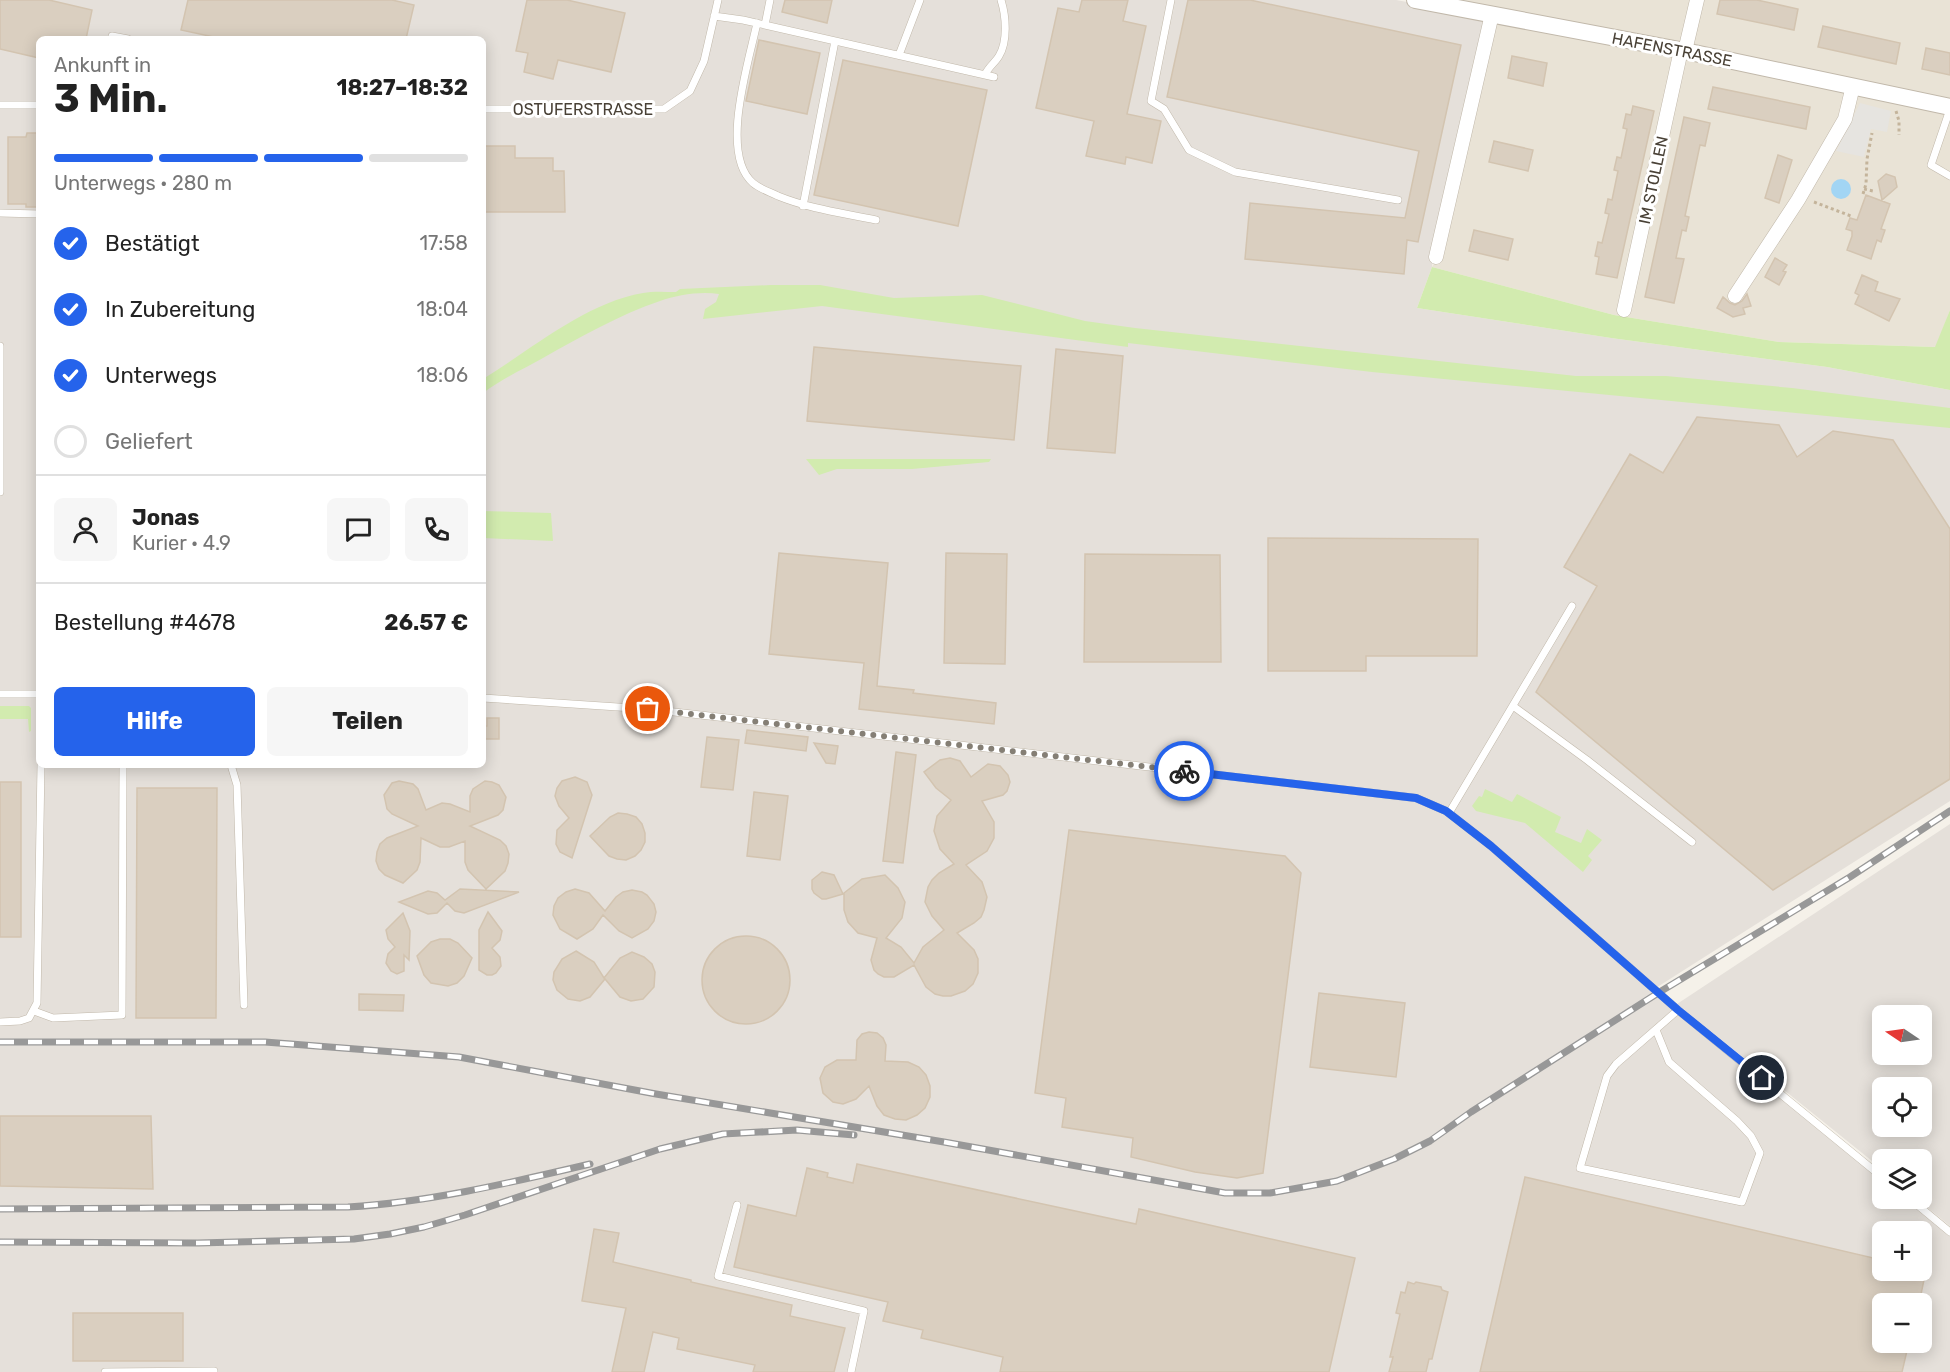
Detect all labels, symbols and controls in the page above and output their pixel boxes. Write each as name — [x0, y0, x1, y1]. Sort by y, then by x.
street label: HAFENSTRASSE — [1610, 29, 1734, 70]
text: Ankunft in — [54, 53, 151, 77]
text: 18:27–18:32 — [337, 74, 468, 101]
text: 3 Min. — [54, 76, 168, 122]
street label: OSTUFERSTRASSE — [513, 100, 653, 119]
street label: IM STOLLEN — [1635, 134, 1672, 226]
text: Unterwegs · 280 m — [54, 171, 232, 195]
icon: check — [54, 227, 87, 260]
text: Bestätigt — [105, 230, 200, 257]
text: 17:58 — [419, 231, 468, 255]
icon: check — [54, 293, 87, 326]
text: In Zubereitung — [105, 296, 255, 323]
text: 18:04 — [416, 297, 468, 321]
icon: check — [54, 359, 87, 392]
text: Unterwegs — [105, 362, 217, 389]
text: 18:06 — [417, 363, 468, 387]
text: Geliefert — [105, 428, 193, 455]
button: person — [54, 498, 117, 561]
button: chat — [327, 498, 390, 561]
button: phone — [405, 498, 468, 561]
text: Jonas — [132, 504, 200, 531]
text: Kurier · 4.9 — [132, 531, 231, 555]
text: Bestellung #4678 — [54, 609, 236, 636]
text: 26.57 € — [384, 609, 468, 636]
pin — [622, 683, 673, 734]
button: Hilfe — [54, 687, 255, 756]
button: Teilen — [267, 687, 468, 756]
icon: bag — [631, 692, 664, 725]
courier — [1154, 741, 1214, 801]
icon: bike — [1168, 755, 1201, 788]
north arrow — [1872, 1005, 1932, 1065]
map controls — [1872, 1005, 1932, 1353]
pin — [1736, 1052, 1787, 1103]
icon: home — [1745, 1061, 1778, 1094]
button: locate — [1872, 1077, 1932, 1137]
button: layers — [1872, 1149, 1932, 1209]
button: + — [1872, 1221, 1932, 1281]
button: − — [1872, 1293, 1932, 1353]

